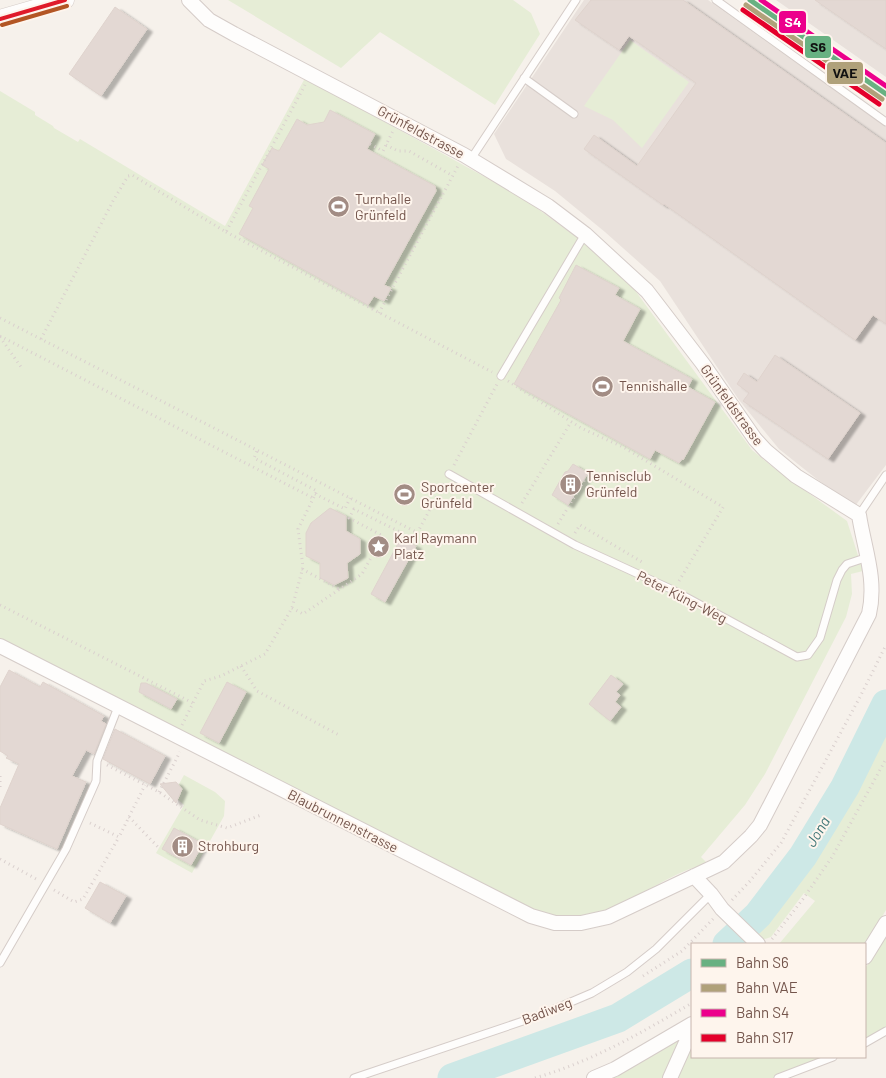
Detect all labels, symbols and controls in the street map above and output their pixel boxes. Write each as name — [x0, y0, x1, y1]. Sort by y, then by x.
line badge: S4 — [778, 10, 807, 34]
text: S4 — [785, 13, 801, 30]
line badge: S6 — [804, 35, 832, 59]
text: S6 — [810, 38, 826, 55]
line badge: VAE — [826, 61, 864, 85]
text: VAE — [833, 64, 857, 81]
street label: Grünfeldstrasse — [375, 101, 468, 162]
place label: Turnhalle Grünfeld — [355, 190, 411, 223]
sports icon: Turnhalle Grünfeld — [327, 195, 351, 219]
street label: Grünfeldstrasse — [697, 361, 768, 449]
sports icon: Tennishalle — [591, 374, 615, 398]
place label: Tennishalle — [619, 377, 687, 394]
place label: Tennisclub Grünfeld — [586, 467, 652, 500]
building icon: Tennisclub Grünfeld — [558, 472, 582, 496]
place label: Sportcenter Grünfeld — [421, 478, 494, 511]
sports icon: Sportcenter Grünfeld — [393, 483, 417, 507]
place label: Karl Raymann Platz — [394, 529, 477, 562]
place icon: Karl Raymann Platz — [366, 534, 390, 558]
street label: Peter Küng-Weg — [634, 567, 730, 627]
street label: Blaubrunnenstrasse — [285, 785, 401, 856]
water label: Jona — [801, 813, 833, 850]
building icon: Strohburg — [170, 834, 194, 858]
place label: Strohburg — [198, 837, 259, 854]
legend — [691, 943, 866, 1058]
text: Bahn S6 — [736, 953, 789, 971]
text: Bahn VAE — [736, 978, 798, 996]
street label: Badiweg — [520, 993, 574, 1028]
text: Bahn S4 — [736, 1003, 789, 1021]
text: Bahn S17 — [736, 1028, 793, 1046]

